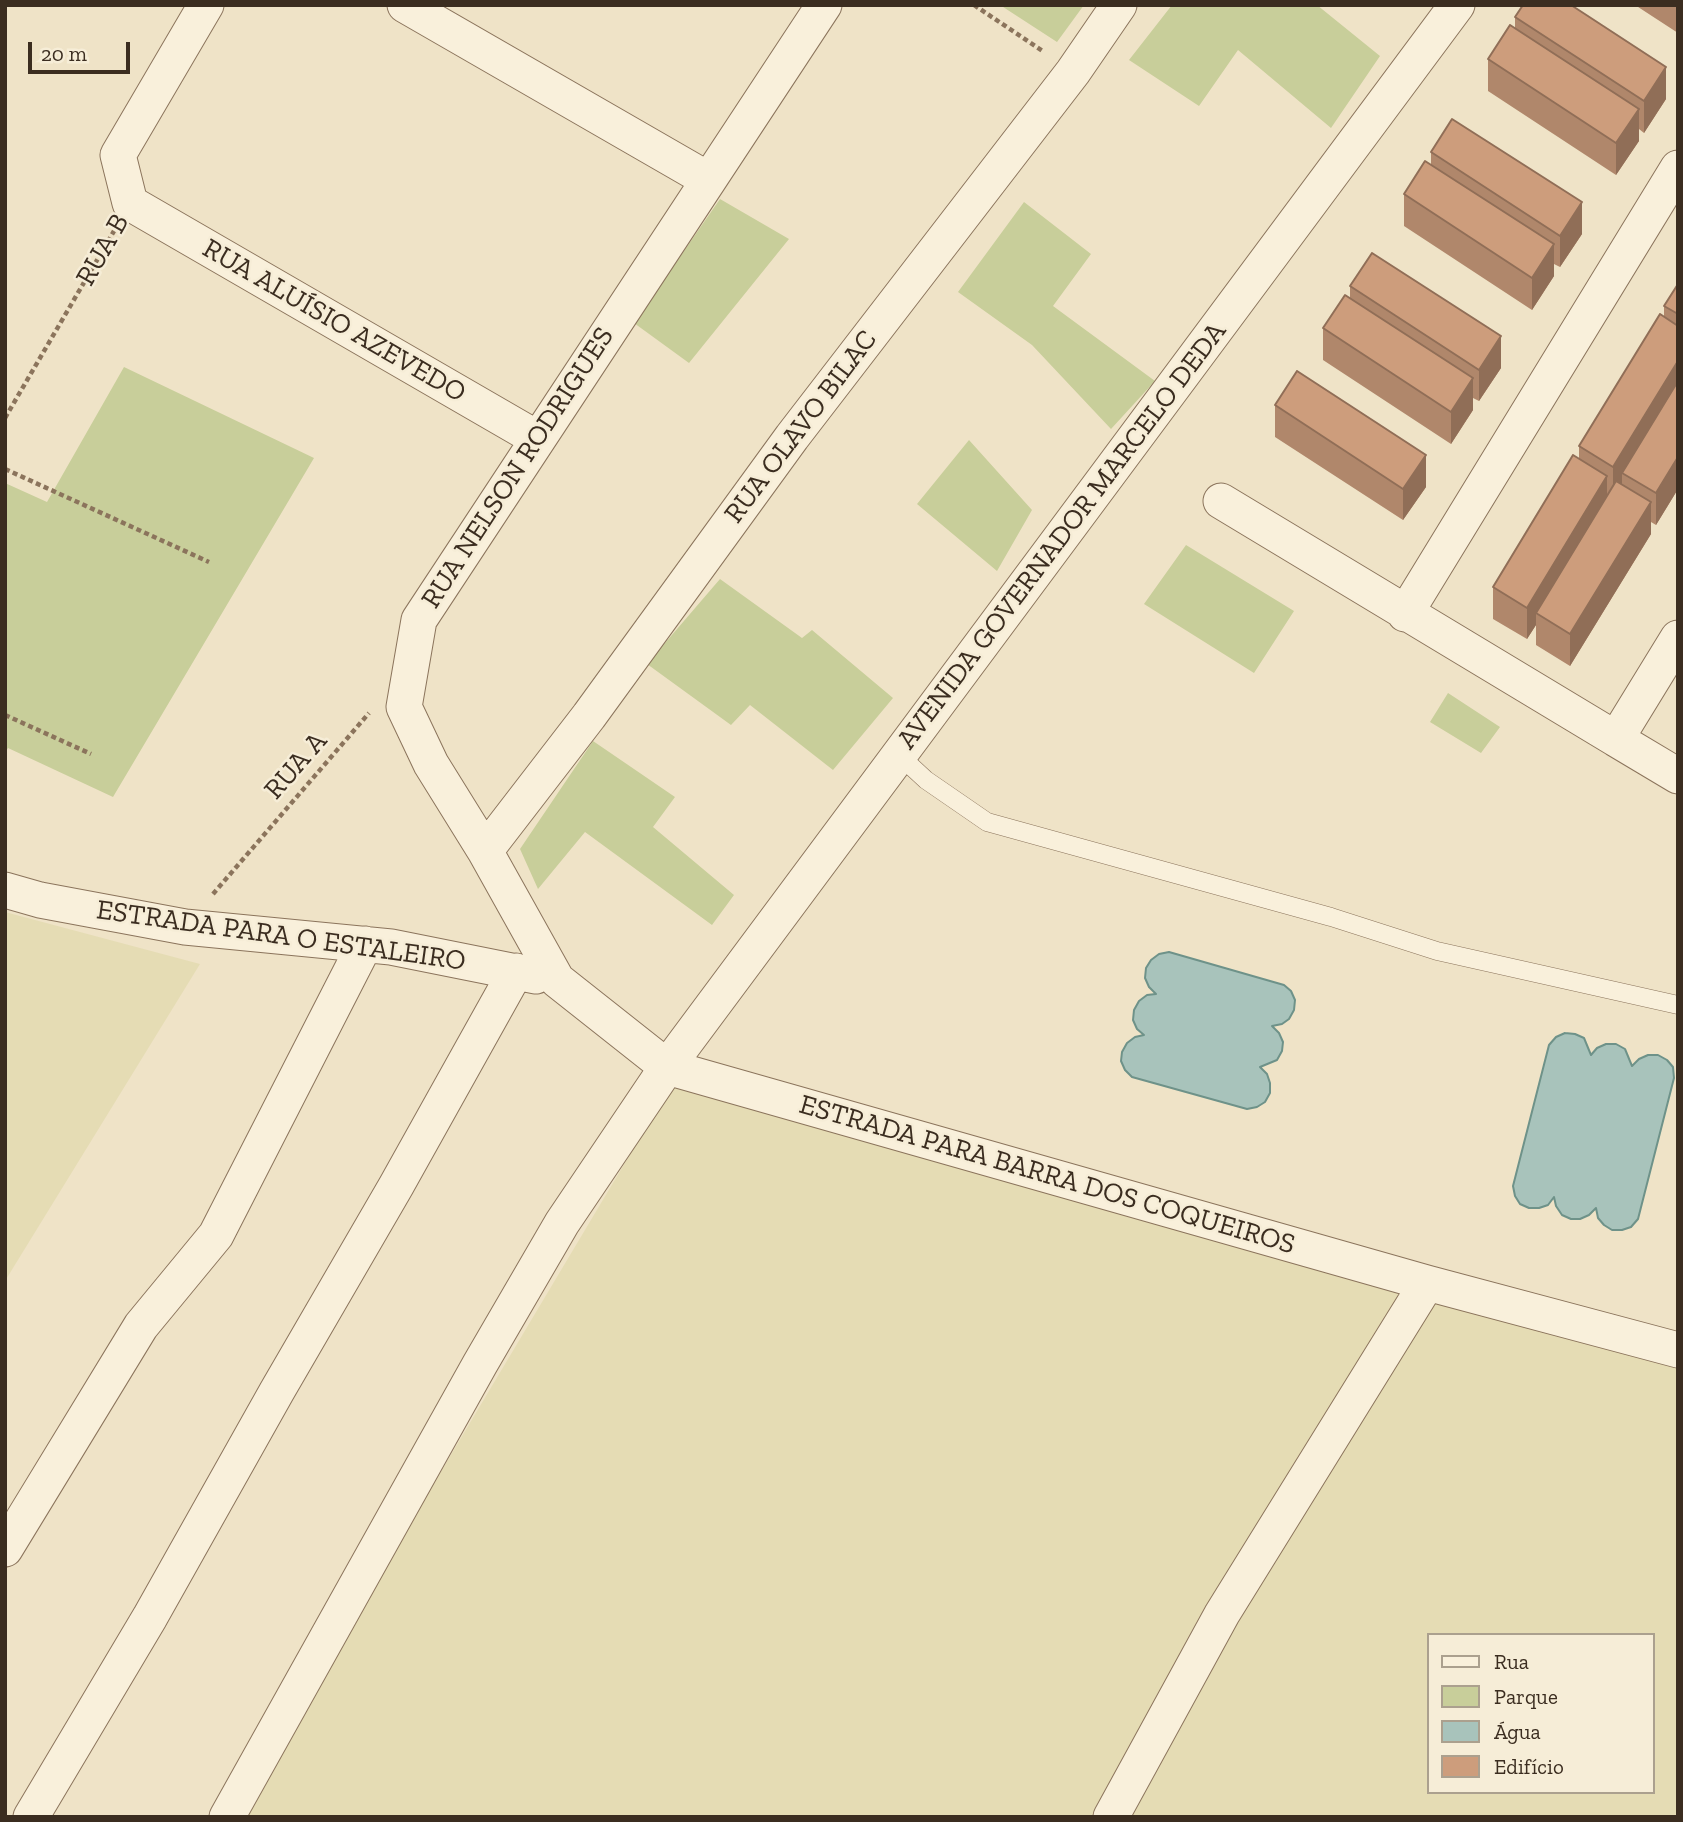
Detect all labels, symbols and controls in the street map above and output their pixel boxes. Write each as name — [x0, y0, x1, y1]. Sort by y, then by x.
scale bar — [32, 28, 133, 72]
text: 20 m — [41, 41, 87, 66]
street label: RUA B — [69, 208, 137, 292]
street label: RUA ALUÍSIO AZEVEDO — [196, 232, 472, 410]
street label: AVENIDA GOVERNADOR MARCELO DEDA — [890, 316, 1234, 756]
street label: RUA NELSON RODRIGUES — [415, 321, 621, 615]
street label: RUA OLAVO BILAC — [718, 324, 884, 530]
street label: RUA A — [258, 725, 334, 807]
street label: ESTRADA PARA O ESTALEIRO — [94, 893, 468, 979]
street label: ESTRADA PARA BARRA DOS COQUEIROS — [795, 1088, 1299, 1262]
legend — [1428, 1633, 1655, 1794]
text: Rua — [1494, 1649, 1529, 1674]
text: Parque — [1494, 1684, 1558, 1709]
text: Água — [1494, 1719, 1541, 1744]
text: Edifício — [1494, 1754, 1564, 1779]

